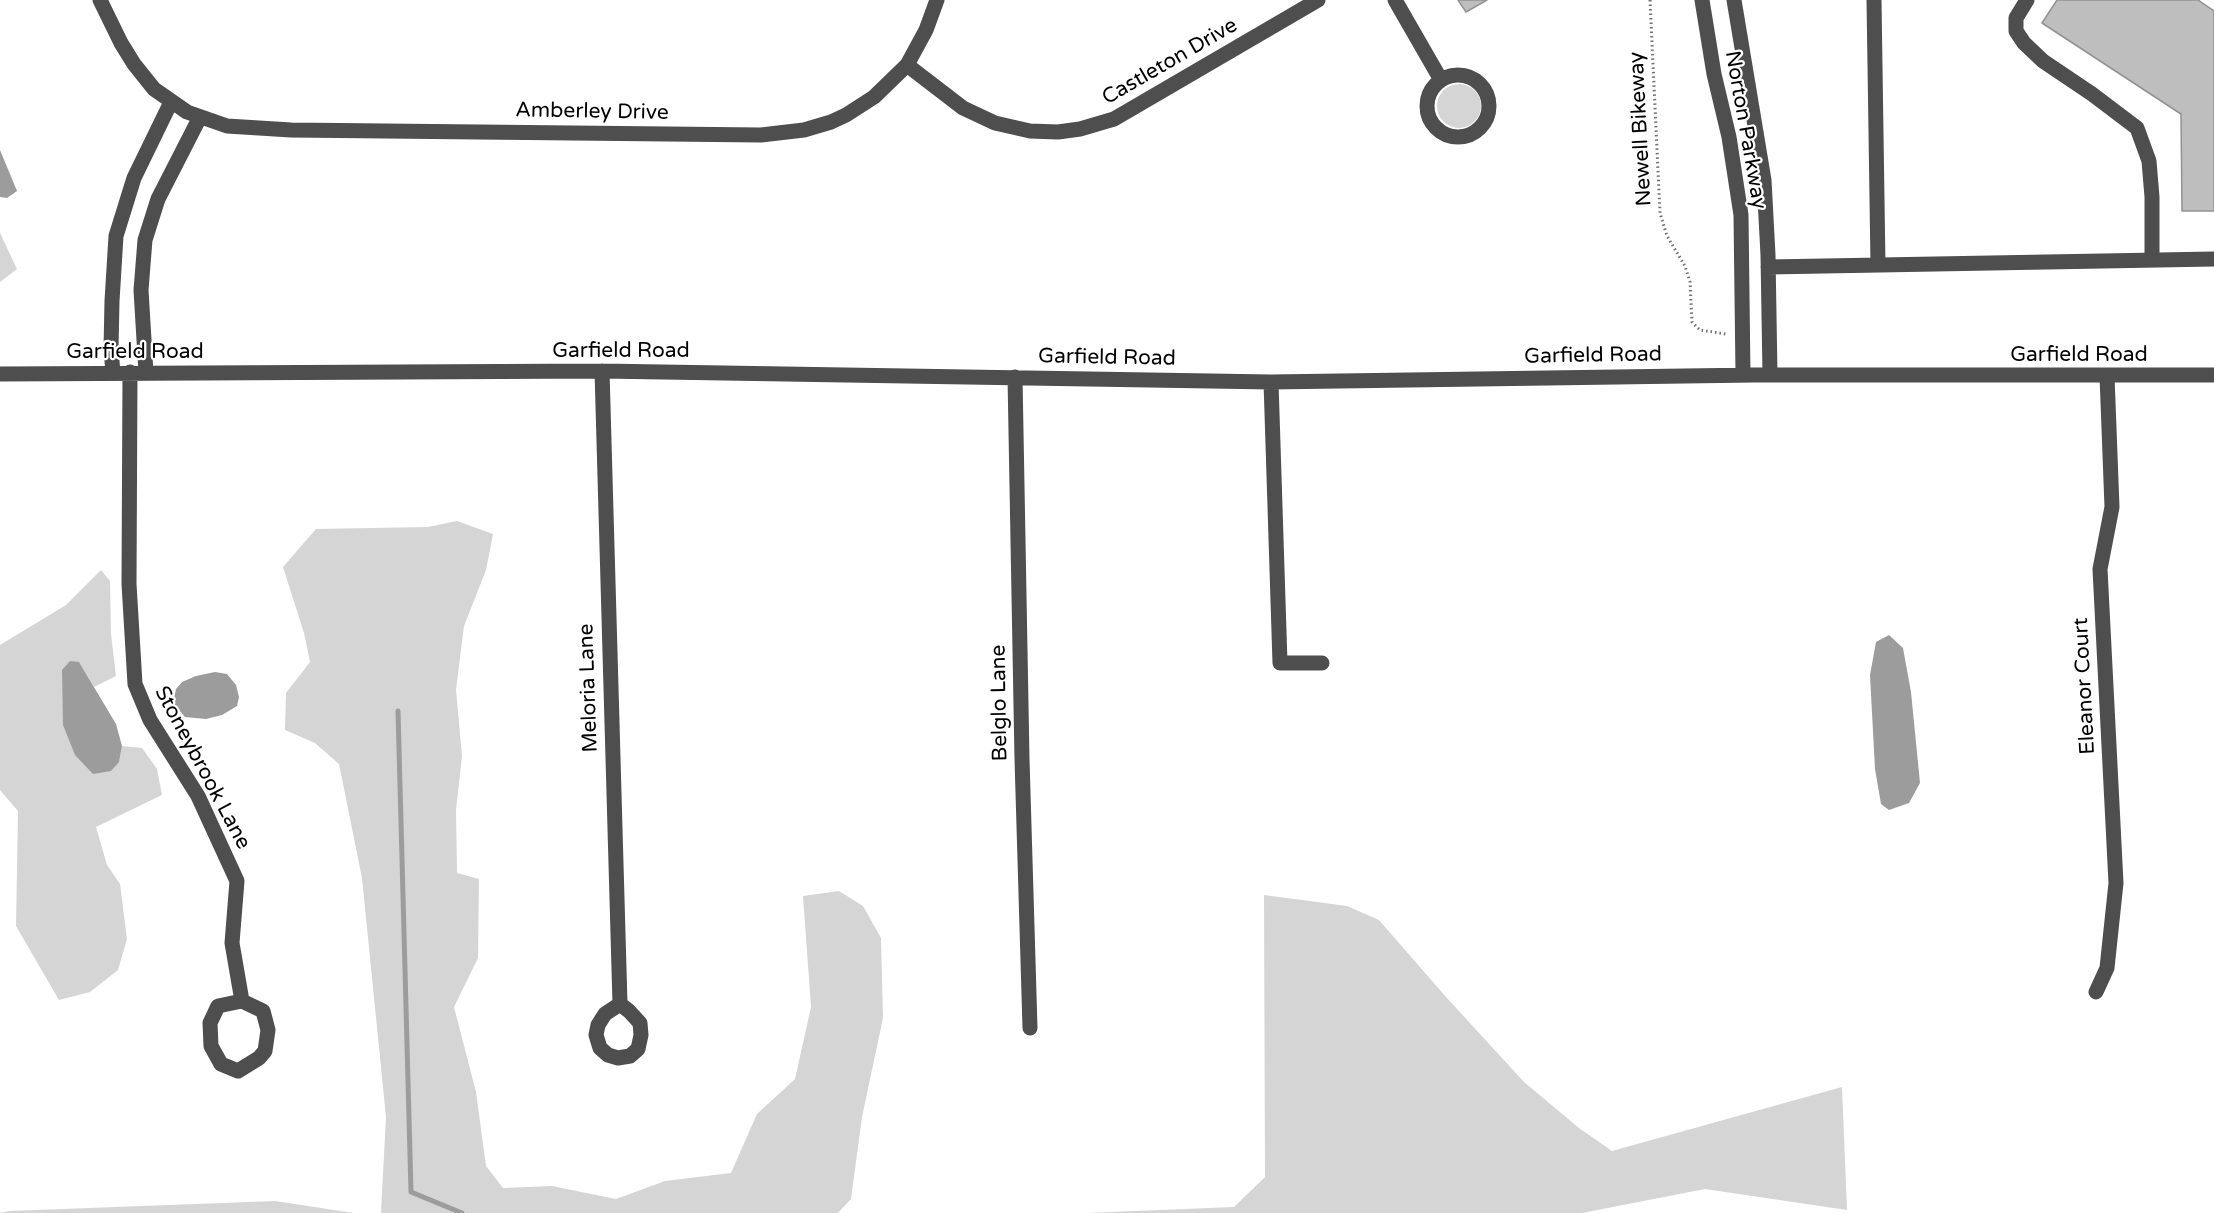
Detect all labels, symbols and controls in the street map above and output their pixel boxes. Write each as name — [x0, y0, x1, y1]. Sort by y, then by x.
street label: Castleton Drive — [1098, 13, 1242, 111]
street label: Norton Parkway — [1719, 49, 1771, 211]
street label: Newell Bikeway — [1624, 51, 1658, 207]
street label: Amberley Drive — [515, 98, 669, 126]
street label: Garfield Road — [552, 338, 690, 364]
street label: Garfield Road — [66, 339, 204, 365]
street label: Garfield Road — [1524, 342, 1662, 370]
street label: Garfield Road — [2010, 342, 2148, 368]
street label: Garfield Road — [1038, 344, 1176, 372]
street label: Eleanor Court — [2069, 617, 2101, 755]
street label: Meloria Lane — [574, 623, 604, 753]
street label: Belglo Lane — [986, 644, 1014, 762]
street label: Stoneybrook Lane — [148, 682, 256, 854]

